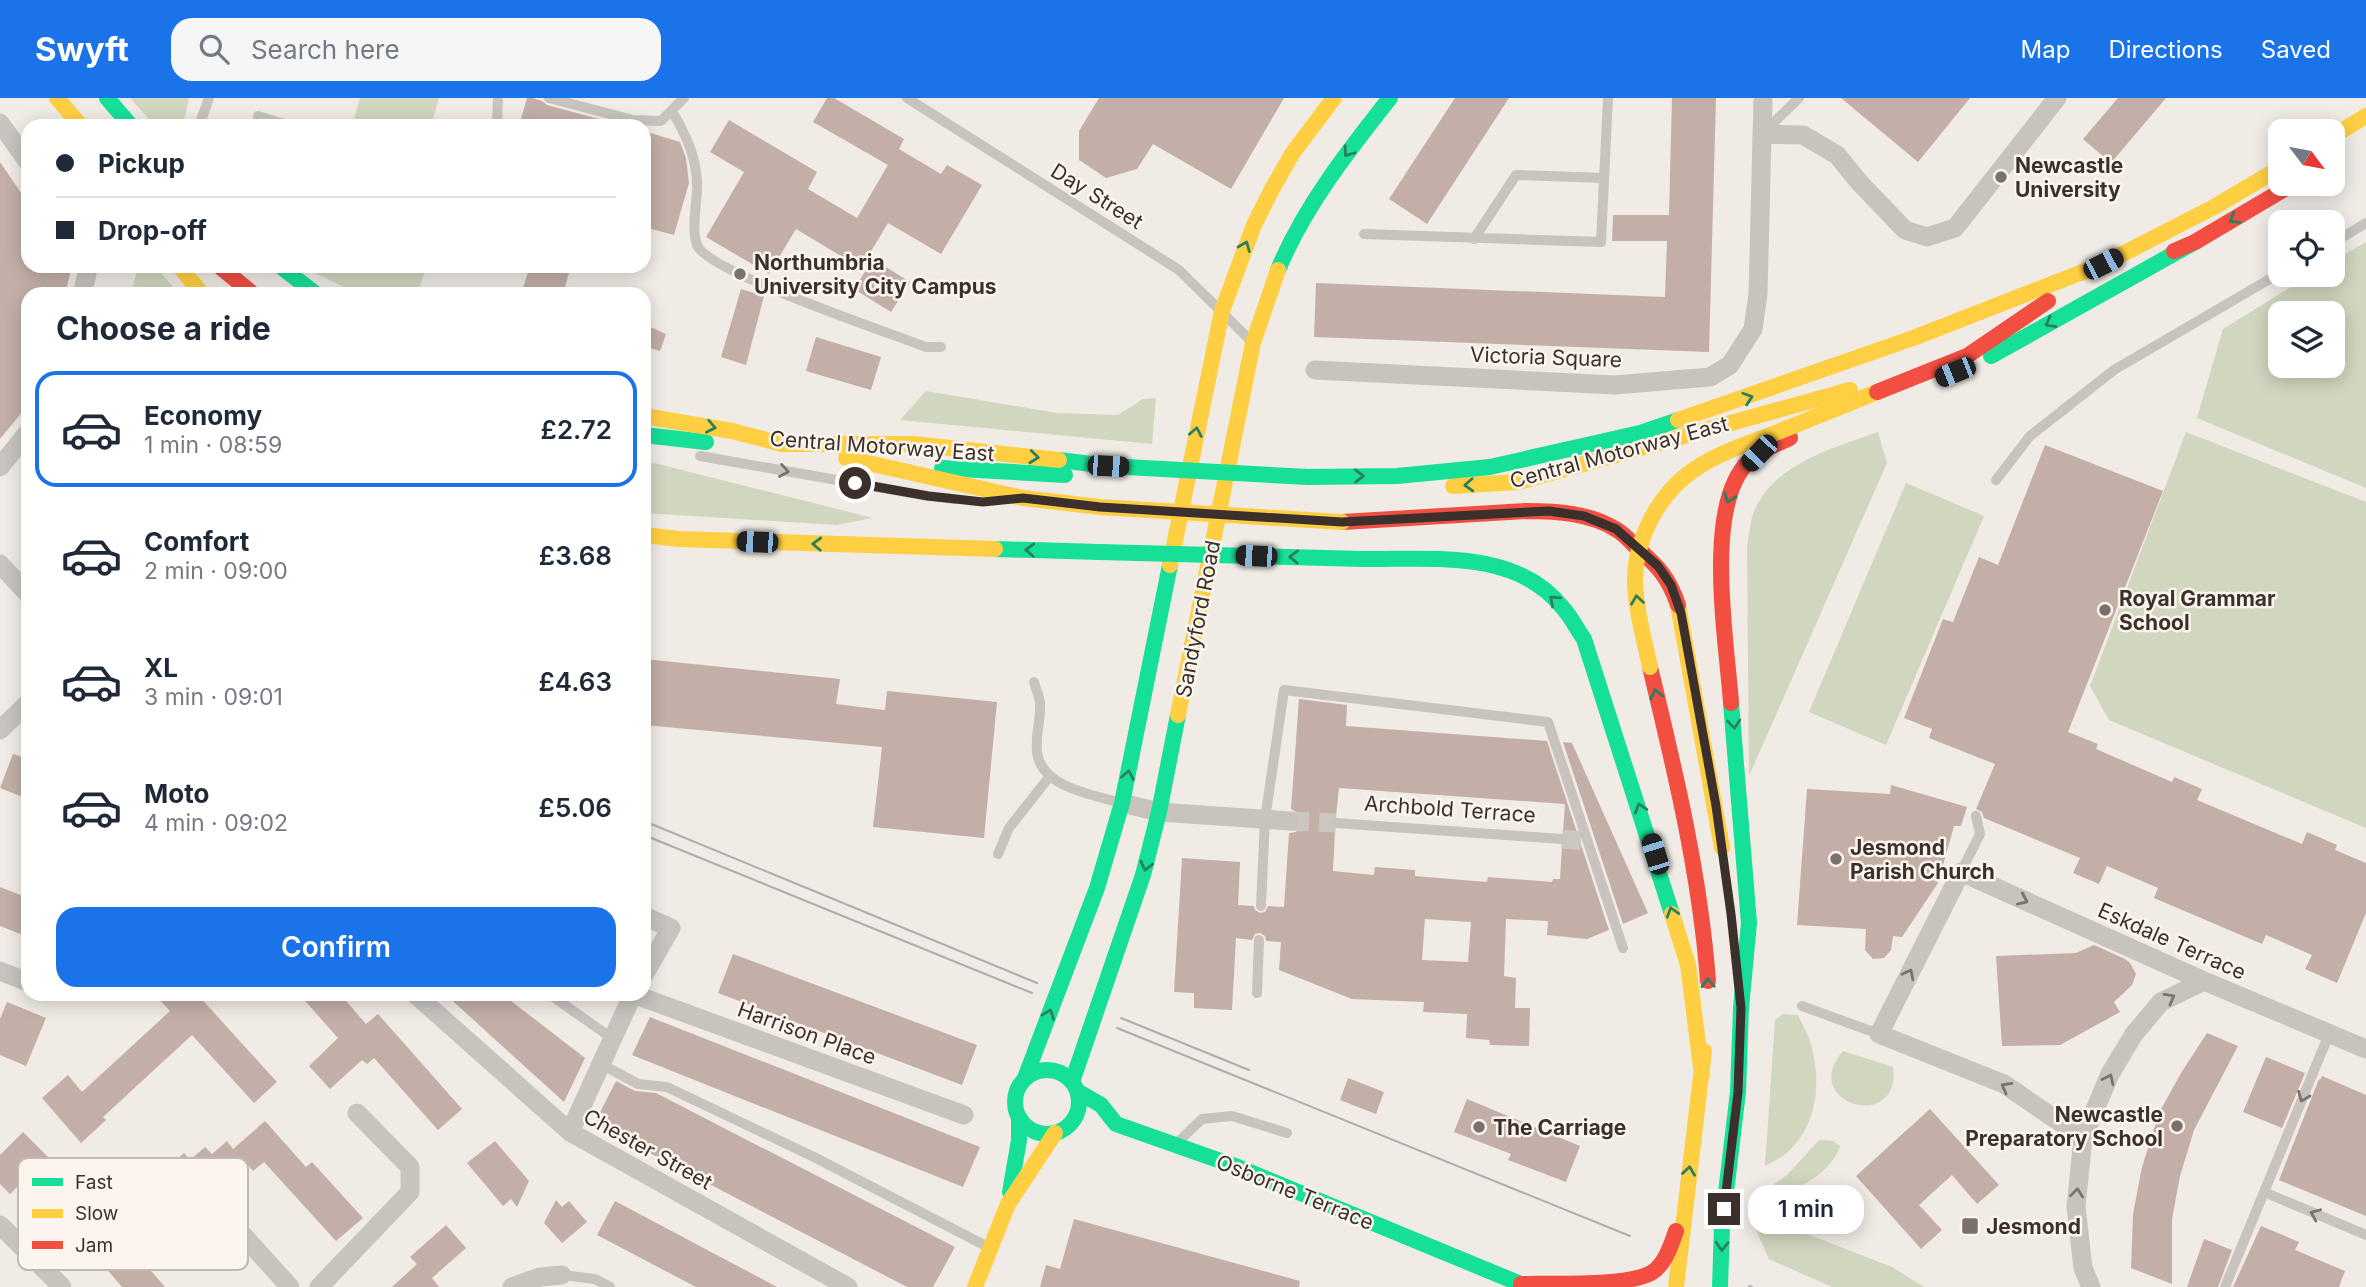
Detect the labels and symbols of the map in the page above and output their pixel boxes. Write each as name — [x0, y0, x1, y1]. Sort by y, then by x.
north arrow — [2268, 119, 2345, 196]
one-way arrow — [1343, 144, 1356, 157]
place label: Newcastle University — [2015, 153, 2123, 202]
street label: Day Street — [1046, 158, 1148, 234]
marker: Newcastle University — [1993, 169, 2009, 185]
one-way arrow — [2229, 210, 2242, 223]
one-way arrow — [1236, 241, 1250, 253]
car — [2080, 245, 2127, 283]
place label: Northumbria University City Campus — [754, 250, 997, 299]
marker: Northumbria University City Campus — [732, 266, 748, 282]
one-way arrow — [2045, 315, 2058, 328]
street label: Victoria Square — [1470, 342, 1622, 372]
car — [1932, 354, 1979, 390]
one-way arrow — [1742, 391, 1754, 406]
street label: Central Motorway East — [1507, 411, 1731, 493]
one-way arrow — [705, 419, 717, 434]
street label: Central Motorway East — [769, 426, 995, 466]
one-way arrow — [1188, 426, 1203, 438]
car — [1737, 431, 1782, 475]
one-way arrow — [1028, 450, 1040, 465]
car — [1087, 454, 1130, 478]
one-way arrow — [778, 463, 790, 478]
route start — [839, 467, 871, 499]
one-way arrow — [1354, 468, 1365, 484]
one-way arrow — [1463, 477, 1474, 492]
one-way arrow — [1724, 491, 1738, 503]
car — [736, 531, 779, 553]
one-way arrow — [811, 536, 822, 552]
street label: Sandyford Road — [1171, 538, 1225, 700]
one-way arrow — [1025, 543, 1036, 558]
car — [1235, 545, 1278, 567]
one-way arrow — [1288, 549, 1298, 565]
place label: Royal Grammar School — [2119, 586, 2276, 635]
one-way arrow — [1630, 594, 1645, 606]
one-way arrow — [1549, 595, 1562, 608]
marker: Royal Grammar School — [2097, 602, 2113, 618]
one-way arrow — [1650, 688, 1664, 700]
one-way arrow — [1726, 719, 1741, 730]
one-way arrow — [1119, 769, 1134, 781]
street label: Archbold Terrace — [1363, 791, 1537, 827]
one-way arrow — [1634, 802, 1648, 814]
car — [1639, 831, 1672, 877]
place label: Jesmond Parish Church — [1850, 835, 1995, 884]
marker: Jesmond Parish Church — [1828, 851, 1844, 867]
one-way arrow — [1140, 860, 1154, 872]
one-way arrow — [2016, 892, 2028, 906]
street label: Eskdale Terrace — [2094, 897, 2250, 985]
one-way arrow — [1666, 906, 1681, 918]
one-way arrow — [1901, 968, 1915, 981]
one-way arrow — [1701, 977, 1716, 988]
one-way arrow — [2163, 993, 2176, 1006]
street label: Harrison Place — [734, 996, 880, 1070]
one-way arrow — [1041, 1009, 1055, 1021]
one-way arrow — [2101, 1073, 2115, 1086]
one-way arrow — [2001, 1082, 2013, 1095]
one-way arrow — [2297, 1090, 2311, 1102]
place label: Newcastle Preparatory School — [1965, 1102, 2163, 1151]
street label: Chester Street — [579, 1103, 717, 1195]
place label: The Carriage — [1493, 1115, 1626, 1140]
marker: Newcastle Preparatory School — [2169, 1118, 2185, 1134]
marker: The Carriage — [1471, 1119, 1487, 1135]
street label: Osborne Terrace — [1213, 1149, 1377, 1235]
legend — [18, 1158, 248, 1270]
one-way arrow — [1681, 1165, 1696, 1176]
text: Fast — [75, 1171, 113, 1194]
callout: 1 min — [1748, 1184, 1864, 1234]
one-way arrow — [2070, 1187, 2085, 1199]
route end — [1708, 1193, 1740, 1225]
text: Slow — [75, 1202, 118, 1225]
one-way arrow — [2310, 1208, 2322, 1222]
place label: Jesmond — [1986, 1214, 2081, 1239]
marker: Jesmond — [1960, 1216, 1980, 1236]
text: Jam — [75, 1234, 113, 1257]
one-way arrow — [1714, 1241, 1729, 1252]

